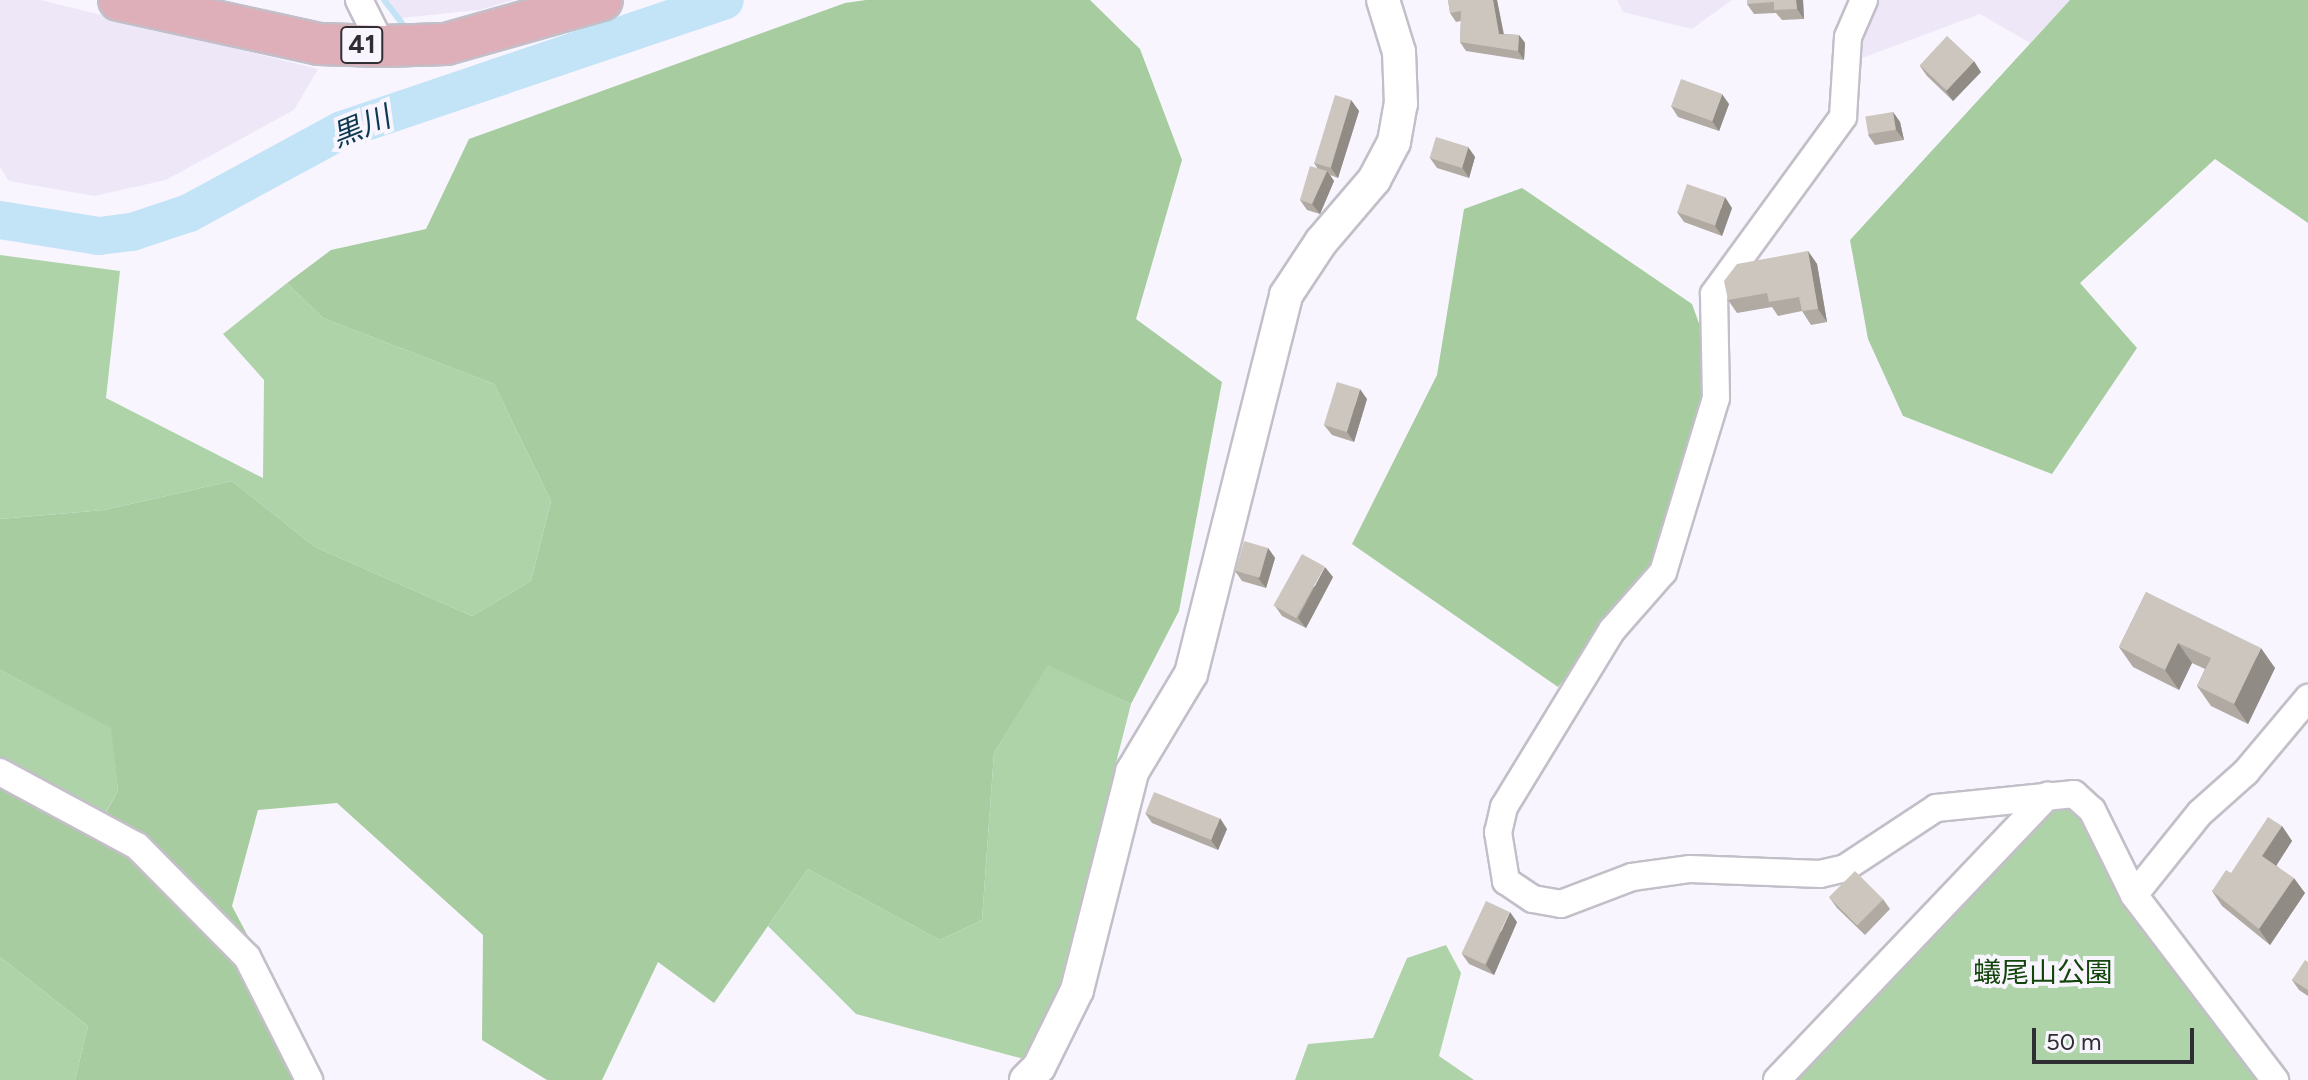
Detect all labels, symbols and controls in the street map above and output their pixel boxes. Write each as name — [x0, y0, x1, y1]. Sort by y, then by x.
road number: 41 — [340, 23, 384, 67]
water label: 黒川 — [326, 99, 396, 155]
park label: 蟻尾山公園 — [1973, 955, 2113, 989]
scale bar — [2036, 1012, 2198, 1062]
text: 50 m — [2046, 1027, 2102, 1056]

